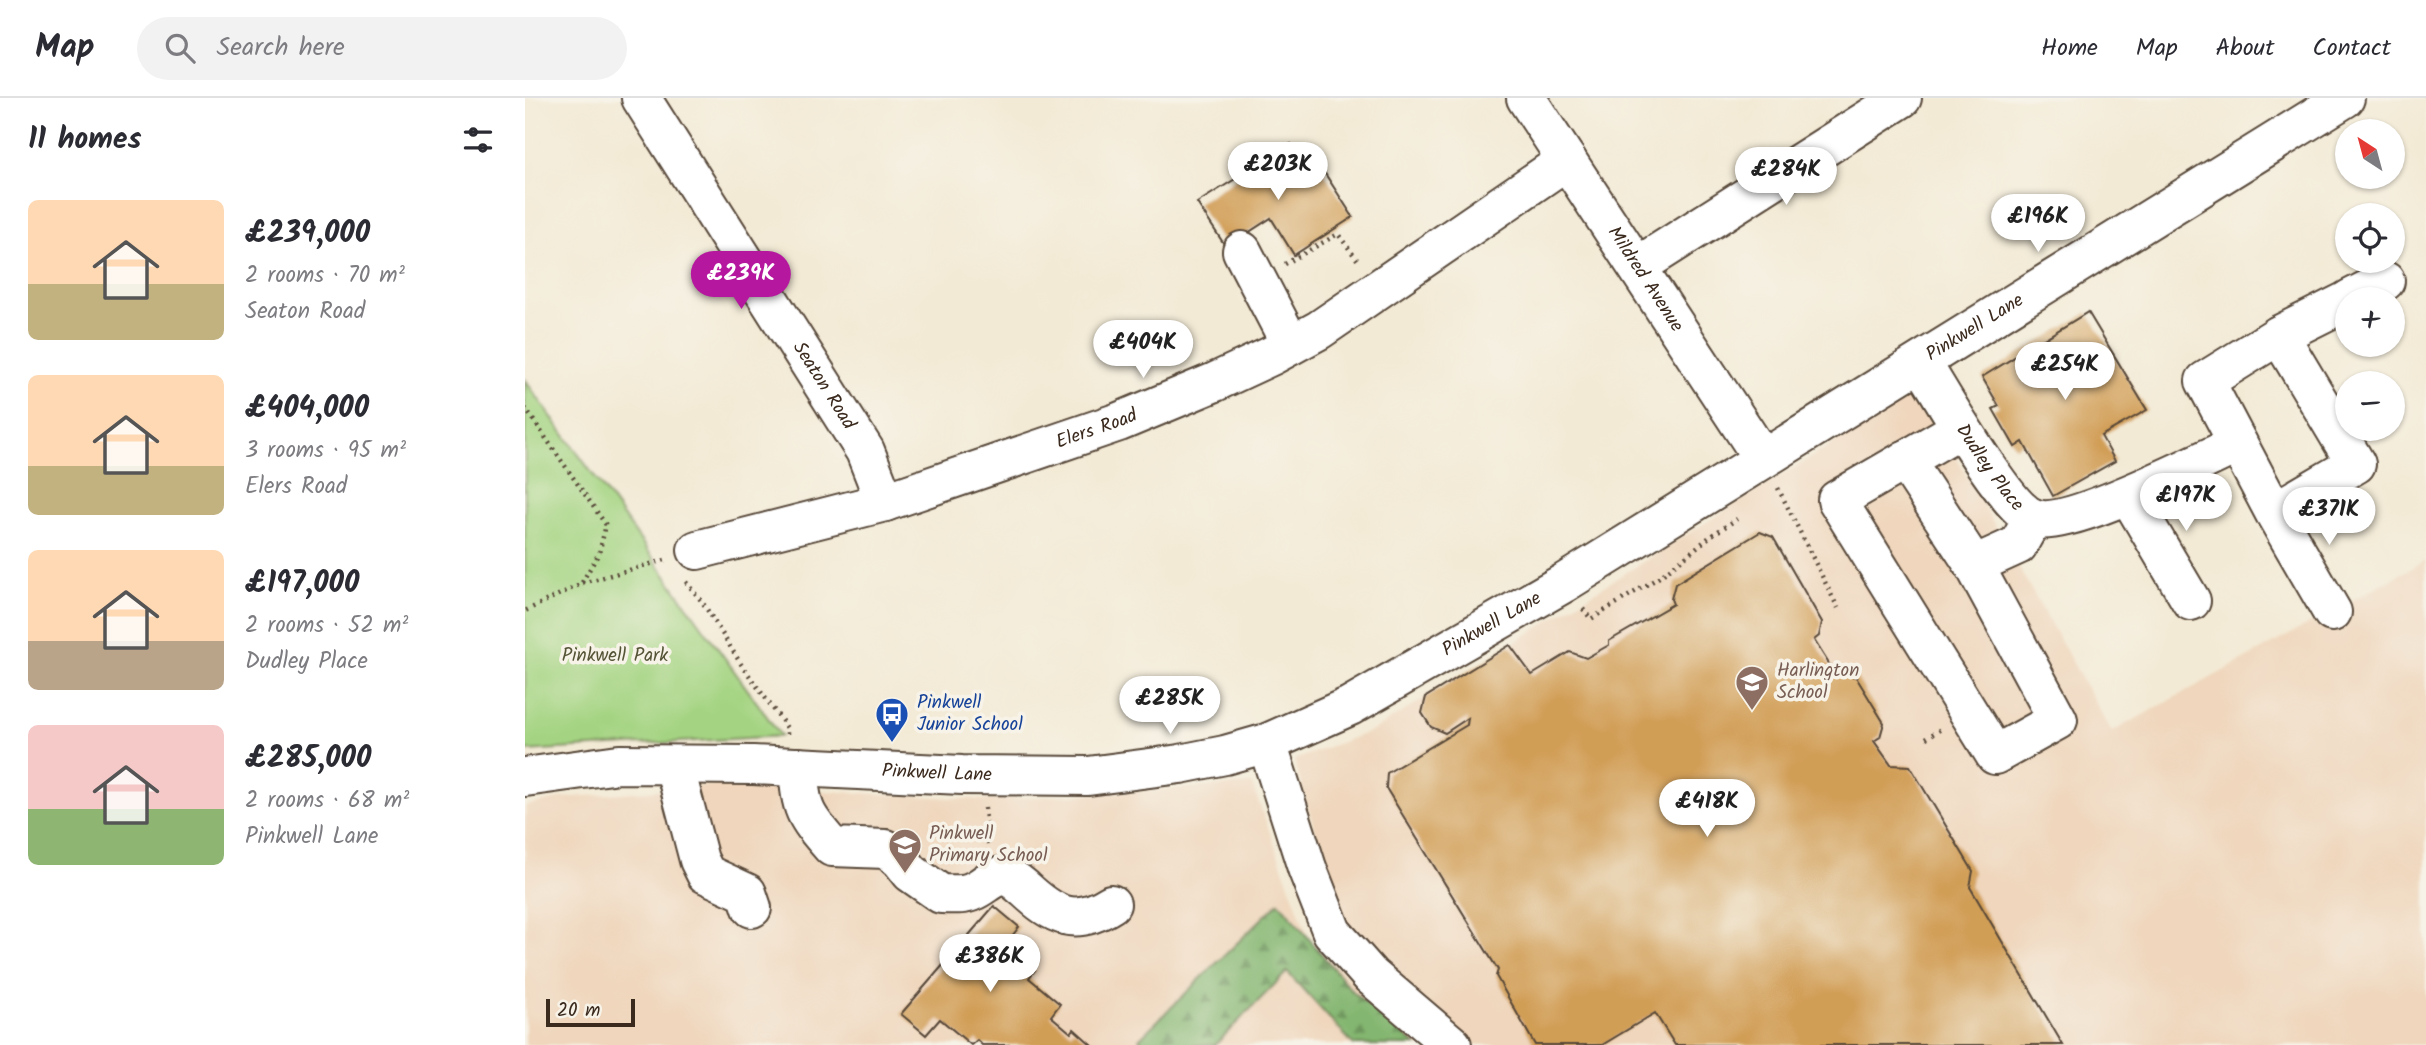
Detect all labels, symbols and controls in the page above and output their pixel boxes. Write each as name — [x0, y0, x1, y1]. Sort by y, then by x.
search box — [137, 17, 627, 80]
text: Map — [35, 22, 95, 75]
text: Search here — [217, 27, 345, 69]
icon: search — [161, 29, 199, 67]
text: Home — [2041, 29, 2098, 68]
text: Map — [2136, 29, 2178, 68]
text: About — [2216, 29, 2274, 68]
text: Contact — [2312, 29, 2391, 68]
text: 11 homes — [28, 116, 141, 164]
north arrow — [2335, 119, 2405, 189]
map controls — [2335, 119, 2405, 441]
icon: filters — [459, 121, 497, 159]
pin: £203K — [1229, 142, 1327, 202]
text: £203K — [1244, 147, 1312, 183]
pin: £284K — [1737, 148, 1835, 207]
text: £284K — [1751, 152, 1821, 188]
pin: £196K — [1989, 194, 2087, 254]
text: £196K — [2007, 199, 2069, 235]
button: locate — [2335, 203, 2405, 273]
text: £239,000 — [245, 210, 370, 258]
street label: Mildred Avenue — [1599, 220, 1691, 339]
icon: home — [84, 228, 168, 312]
pin: £239K — [692, 252, 790, 311]
text: £239K — [707, 256, 775, 292]
text: 2 rooms · 70 m² — [245, 258, 405, 294]
street label: Pinkwell Lane — [1920, 286, 2030, 370]
button: + — [2335, 287, 2405, 357]
text: Seaton Road — [245, 294, 365, 330]
pin: £404K — [1094, 320, 1192, 380]
text: £404K — [1109, 325, 1177, 361]
street label: Seaton Road — [784, 336, 863, 436]
pin: £254K — [2016, 342, 2114, 402]
text: £254K — [2031, 347, 2099, 383]
button: − — [2335, 371, 2405, 441]
text: £404,000 — [245, 385, 369, 433]
street label: Elers Road — [1052, 401, 1143, 457]
icon: home — [84, 403, 168, 487]
street label: Dudley Place — [1947, 418, 2031, 519]
text: 3 rooms · 95 m² — [245, 433, 406, 469]
text: Elers Road — [245, 469, 347, 505]
pin: £197K — [2137, 474, 2235, 533]
text: £197K — [2156, 478, 2216, 514]
pin: £371K — [2280, 488, 2378, 547]
text: £371K — [2298, 492, 2360, 528]
text: £197,000 — [245, 560, 359, 608]
icon: home — [84, 578, 168, 662]
street label: Pinkwell Lane — [1437, 584, 1548, 665]
text: 2 rooms · 52 m² — [245, 608, 408, 644]
park label: Pinkwell Park — [562, 641, 668, 671]
text: Dudley Place — [245, 644, 368, 680]
place label: Harlington School — [1777, 656, 1859, 708]
school or university icon: Harlington School — [1733, 663, 1771, 712]
pin: £285K — [1121, 676, 1219, 736]
text: £285K — [1135, 681, 1205, 717]
place label: Pinkwell Junior School — [917, 688, 1023, 740]
bus stop icon: Pinkwell Junior School — [873, 695, 911, 744]
text: £285,000 — [245, 735, 371, 783]
icon: home — [84, 753, 168, 837]
street label: Pinkwell Lane — [881, 756, 993, 790]
pin: £418K — [1658, 780, 1756, 839]
text: 2 rooms · 68 m² — [245, 783, 409, 819]
text: £418K — [1675, 784, 1739, 820]
text: Pinkwell Lane — [245, 819, 378, 855]
place label: Pinkwell Primary School — [929, 819, 1048, 871]
school or university icon: Pinkwell Primary School — [886, 826, 924, 875]
pin: £386K — [941, 934, 1039, 994]
text: £386K — [955, 939, 1025, 975]
scale bar — [546, 996, 635, 1028]
text: 20 m — [557, 996, 600, 1026]

